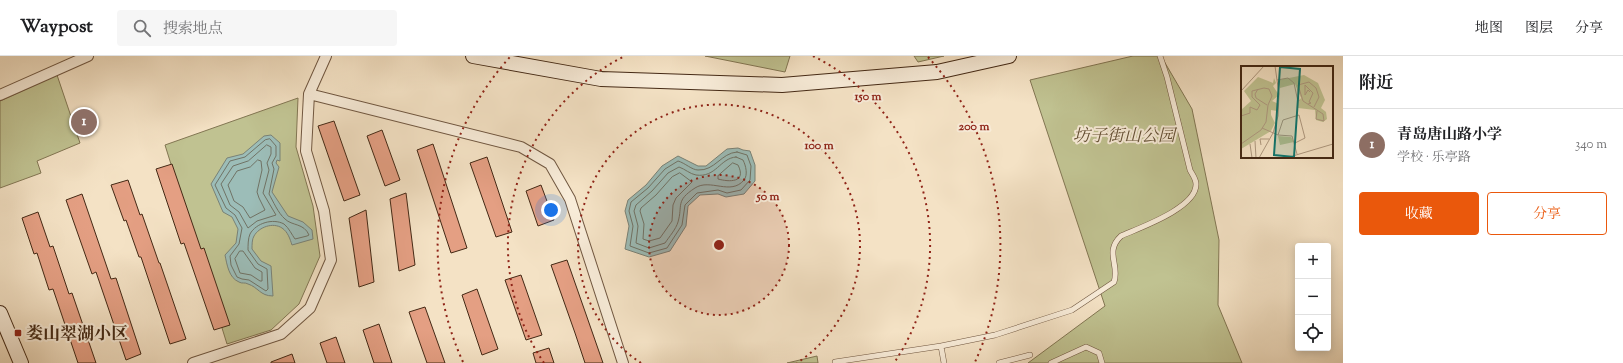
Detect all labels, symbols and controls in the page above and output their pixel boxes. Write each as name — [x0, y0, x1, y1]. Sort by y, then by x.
search box — [117, 10, 397, 46]
text: Waypost — [20, 14, 93, 41]
icon: search — [131, 17, 153, 39]
text: 搜索地点 — [163, 19, 223, 40]
text: 地图 — [1475, 19, 1503, 39]
text: 图层 — [1525, 19, 1553, 39]
text: 分享 — [1575, 19, 1603, 39]
inset map — [1241, 66, 1333, 158]
text: 附近 — [1359, 72, 1393, 96]
text: 150 m — [853, 88, 882, 106]
pin: 1 — [71, 107, 97, 137]
text: 200 m — [959, 118, 989, 136]
park label: 坊子街山公园 — [1073, 125, 1178, 149]
text: 青岛唐山路小学 — [1397, 125, 1502, 146]
text: 1 — [1370, 136, 1374, 154]
text: 340 m — [1575, 136, 1607, 154]
text: 100 m — [803, 137, 834, 155]
text: 学校 · 乐亭路 — [1397, 149, 1471, 167]
text: 50 m — [756, 188, 780, 206]
button: 收藏 — [1359, 192, 1479, 235]
button: 分享 — [1487, 192, 1607, 235]
your location — [541, 200, 561, 220]
centre of rings — [712, 238, 726, 252]
map controls — [1295, 243, 1331, 351]
button: + — [1295, 243, 1331, 279]
button: − — [1295, 279, 1331, 315]
button: locate — [1295, 315, 1331, 351]
place label: 娄山翠湖小区 — [26, 323, 128, 347]
marker: 娄山翠湖小区 — [13, 328, 23, 338]

